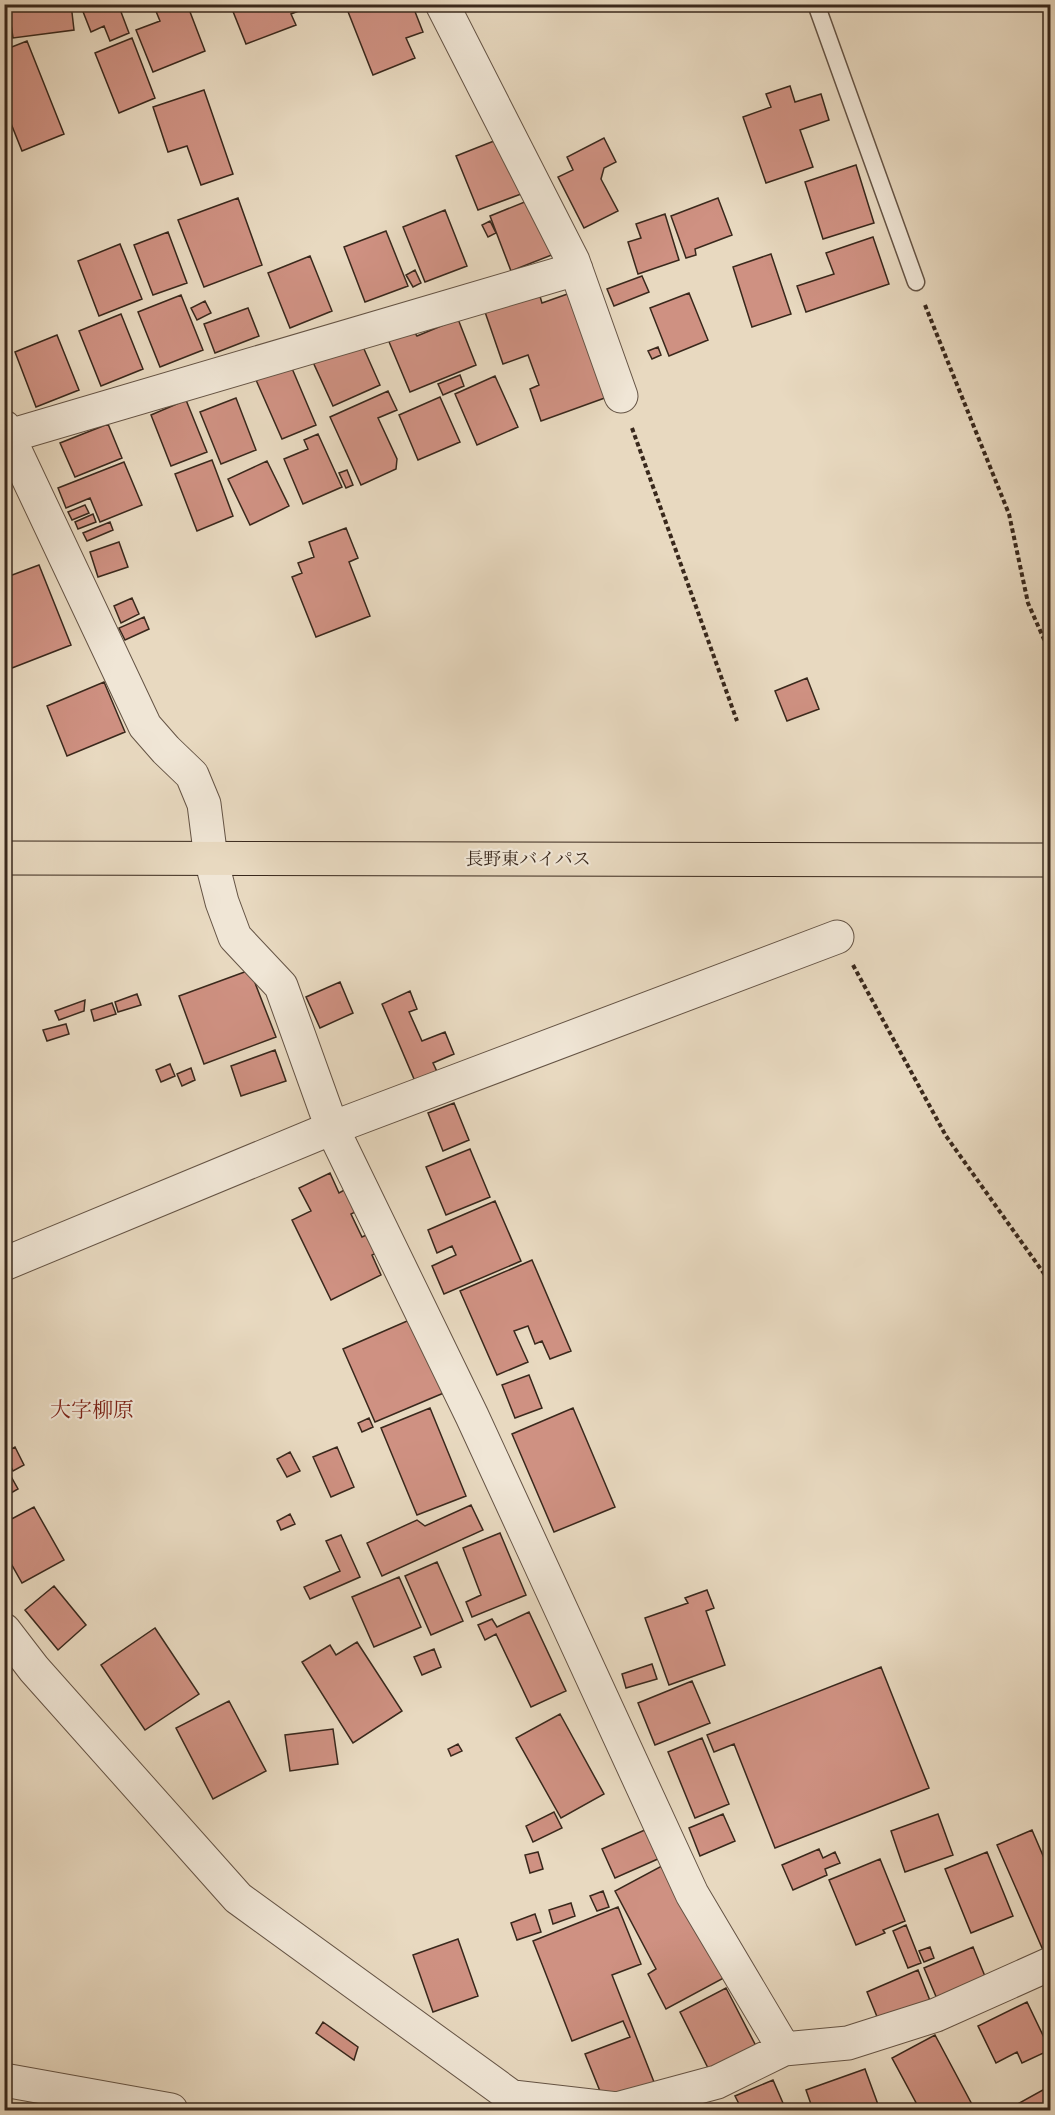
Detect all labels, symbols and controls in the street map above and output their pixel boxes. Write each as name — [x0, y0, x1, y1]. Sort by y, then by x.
street label: 長野東バイパス — [465, 849, 591, 869]
district label: 大字柳原 — [50, 1399, 134, 1422]

